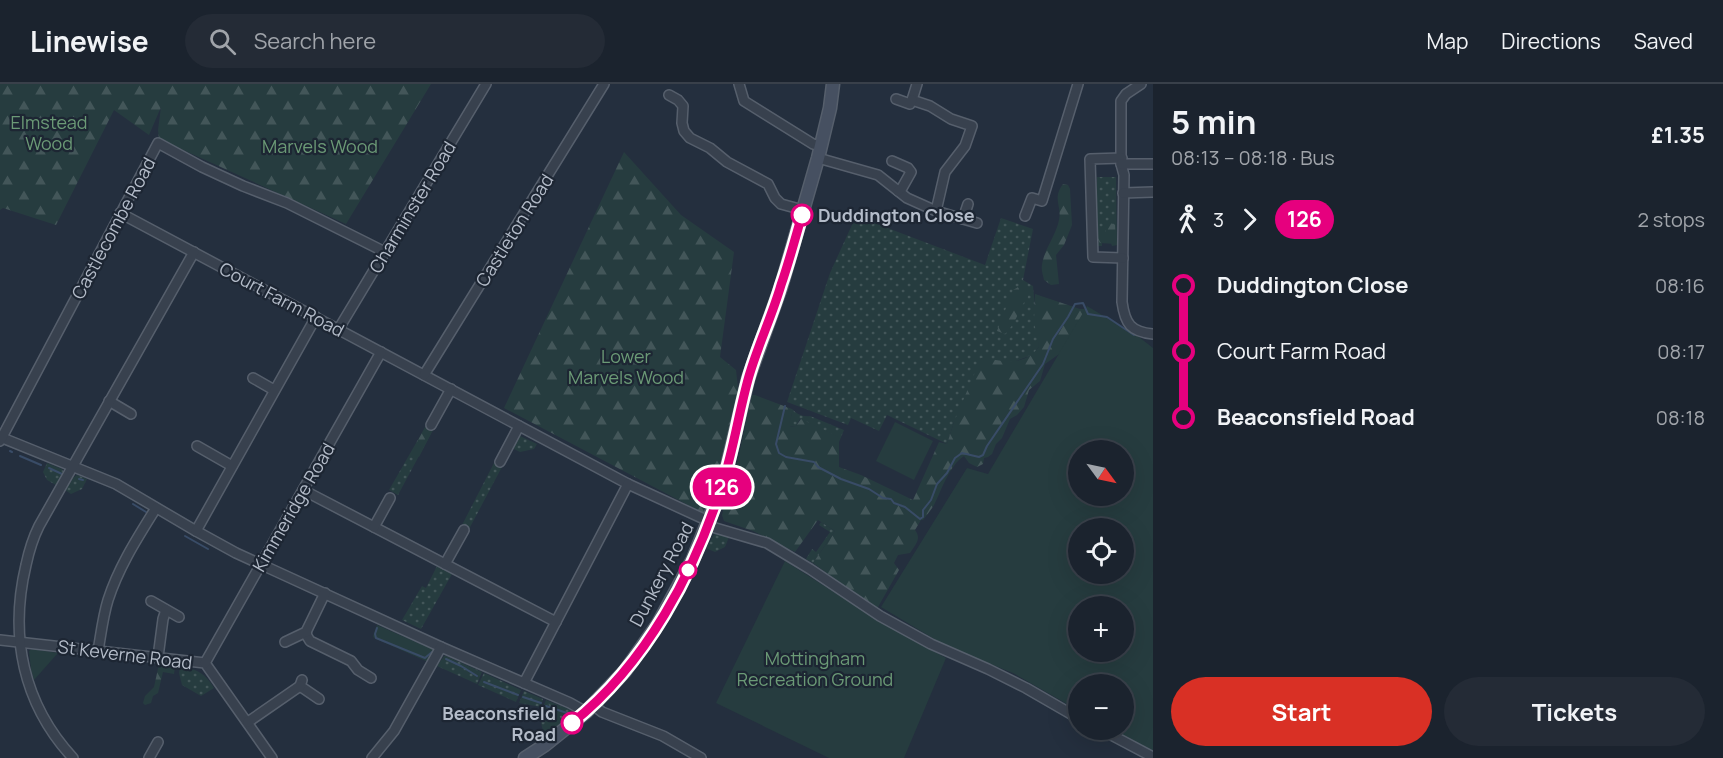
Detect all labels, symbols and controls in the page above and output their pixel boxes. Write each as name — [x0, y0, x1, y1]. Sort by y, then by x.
search box — [185, 14, 605, 68]
text: Linewise — [30, 22, 149, 60]
icon: search — [206, 25, 239, 58]
text: Search here — [254, 26, 376, 56]
text: Map — [1427, 27, 1468, 55]
text: Directions — [1501, 27, 1601, 55]
text: Saved — [1634, 27, 1693, 55]
text: 5 min — [1171, 99, 1257, 144]
park label: Elmstead Wood — [10, 110, 88, 155]
text: £1.35 — [1651, 120, 1705, 150]
park label: Marvels Wood — [262, 134, 378, 158]
street label: Charminster Road — [363, 137, 461, 277]
text: 08:13 – 08:18 · Bus — [1171, 144, 1335, 171]
street label: Castlecombe Road — [65, 153, 161, 303]
street label: Castleton Road — [470, 169, 558, 291]
place label: Duddington Close — [818, 203, 975, 227]
icon: walk — [1171, 203, 1204, 236]
icon: forward — [1233, 203, 1266, 236]
marker: Duddington Close — [791, 204, 813, 226]
text: 126 — [1287, 205, 1322, 233]
text: 3 — [1213, 206, 1224, 233]
text: 2 stops — [1637, 206, 1705, 233]
street label: Court Farm Road — [215, 256, 349, 342]
text: Duddington Close — [1217, 270, 1408, 300]
text: 08:16 — [1655, 272, 1705, 299]
text: Court Farm Road — [1217, 336, 1386, 366]
text: 08:17 — [1657, 338, 1705, 365]
park label: Lower Marvels Wood — [568, 344, 684, 389]
text: Beaconsfield Road — [1217, 402, 1415, 432]
text: 08:18 — [1656, 404, 1705, 431]
street label: Kimmeridge Road — [246, 438, 340, 576]
north arrow — [1068, 440, 1134, 506]
map controls — [1068, 440, 1134, 740]
line badge: 126 — [688, 468, 756, 506]
text: 126 — [705, 473, 739, 501]
street label: Dunkery Road — [623, 518, 699, 630]
button: locate — [1068, 518, 1134, 584]
unlabelled marker — [679, 561, 697, 579]
button: + — [1068, 596, 1134, 662]
street label: St Keverne Road — [56, 634, 194, 674]
park label: Mottingham Recreation Ground — [737, 646, 893, 691]
button: − — [1068, 674, 1134, 740]
button: Start — [1171, 677, 1432, 746]
button: Tickets — [1444, 677, 1705, 746]
place label: Beaconsfield Road — [442, 701, 556, 746]
marker: Beaconsfield Road — [561, 712, 583, 734]

